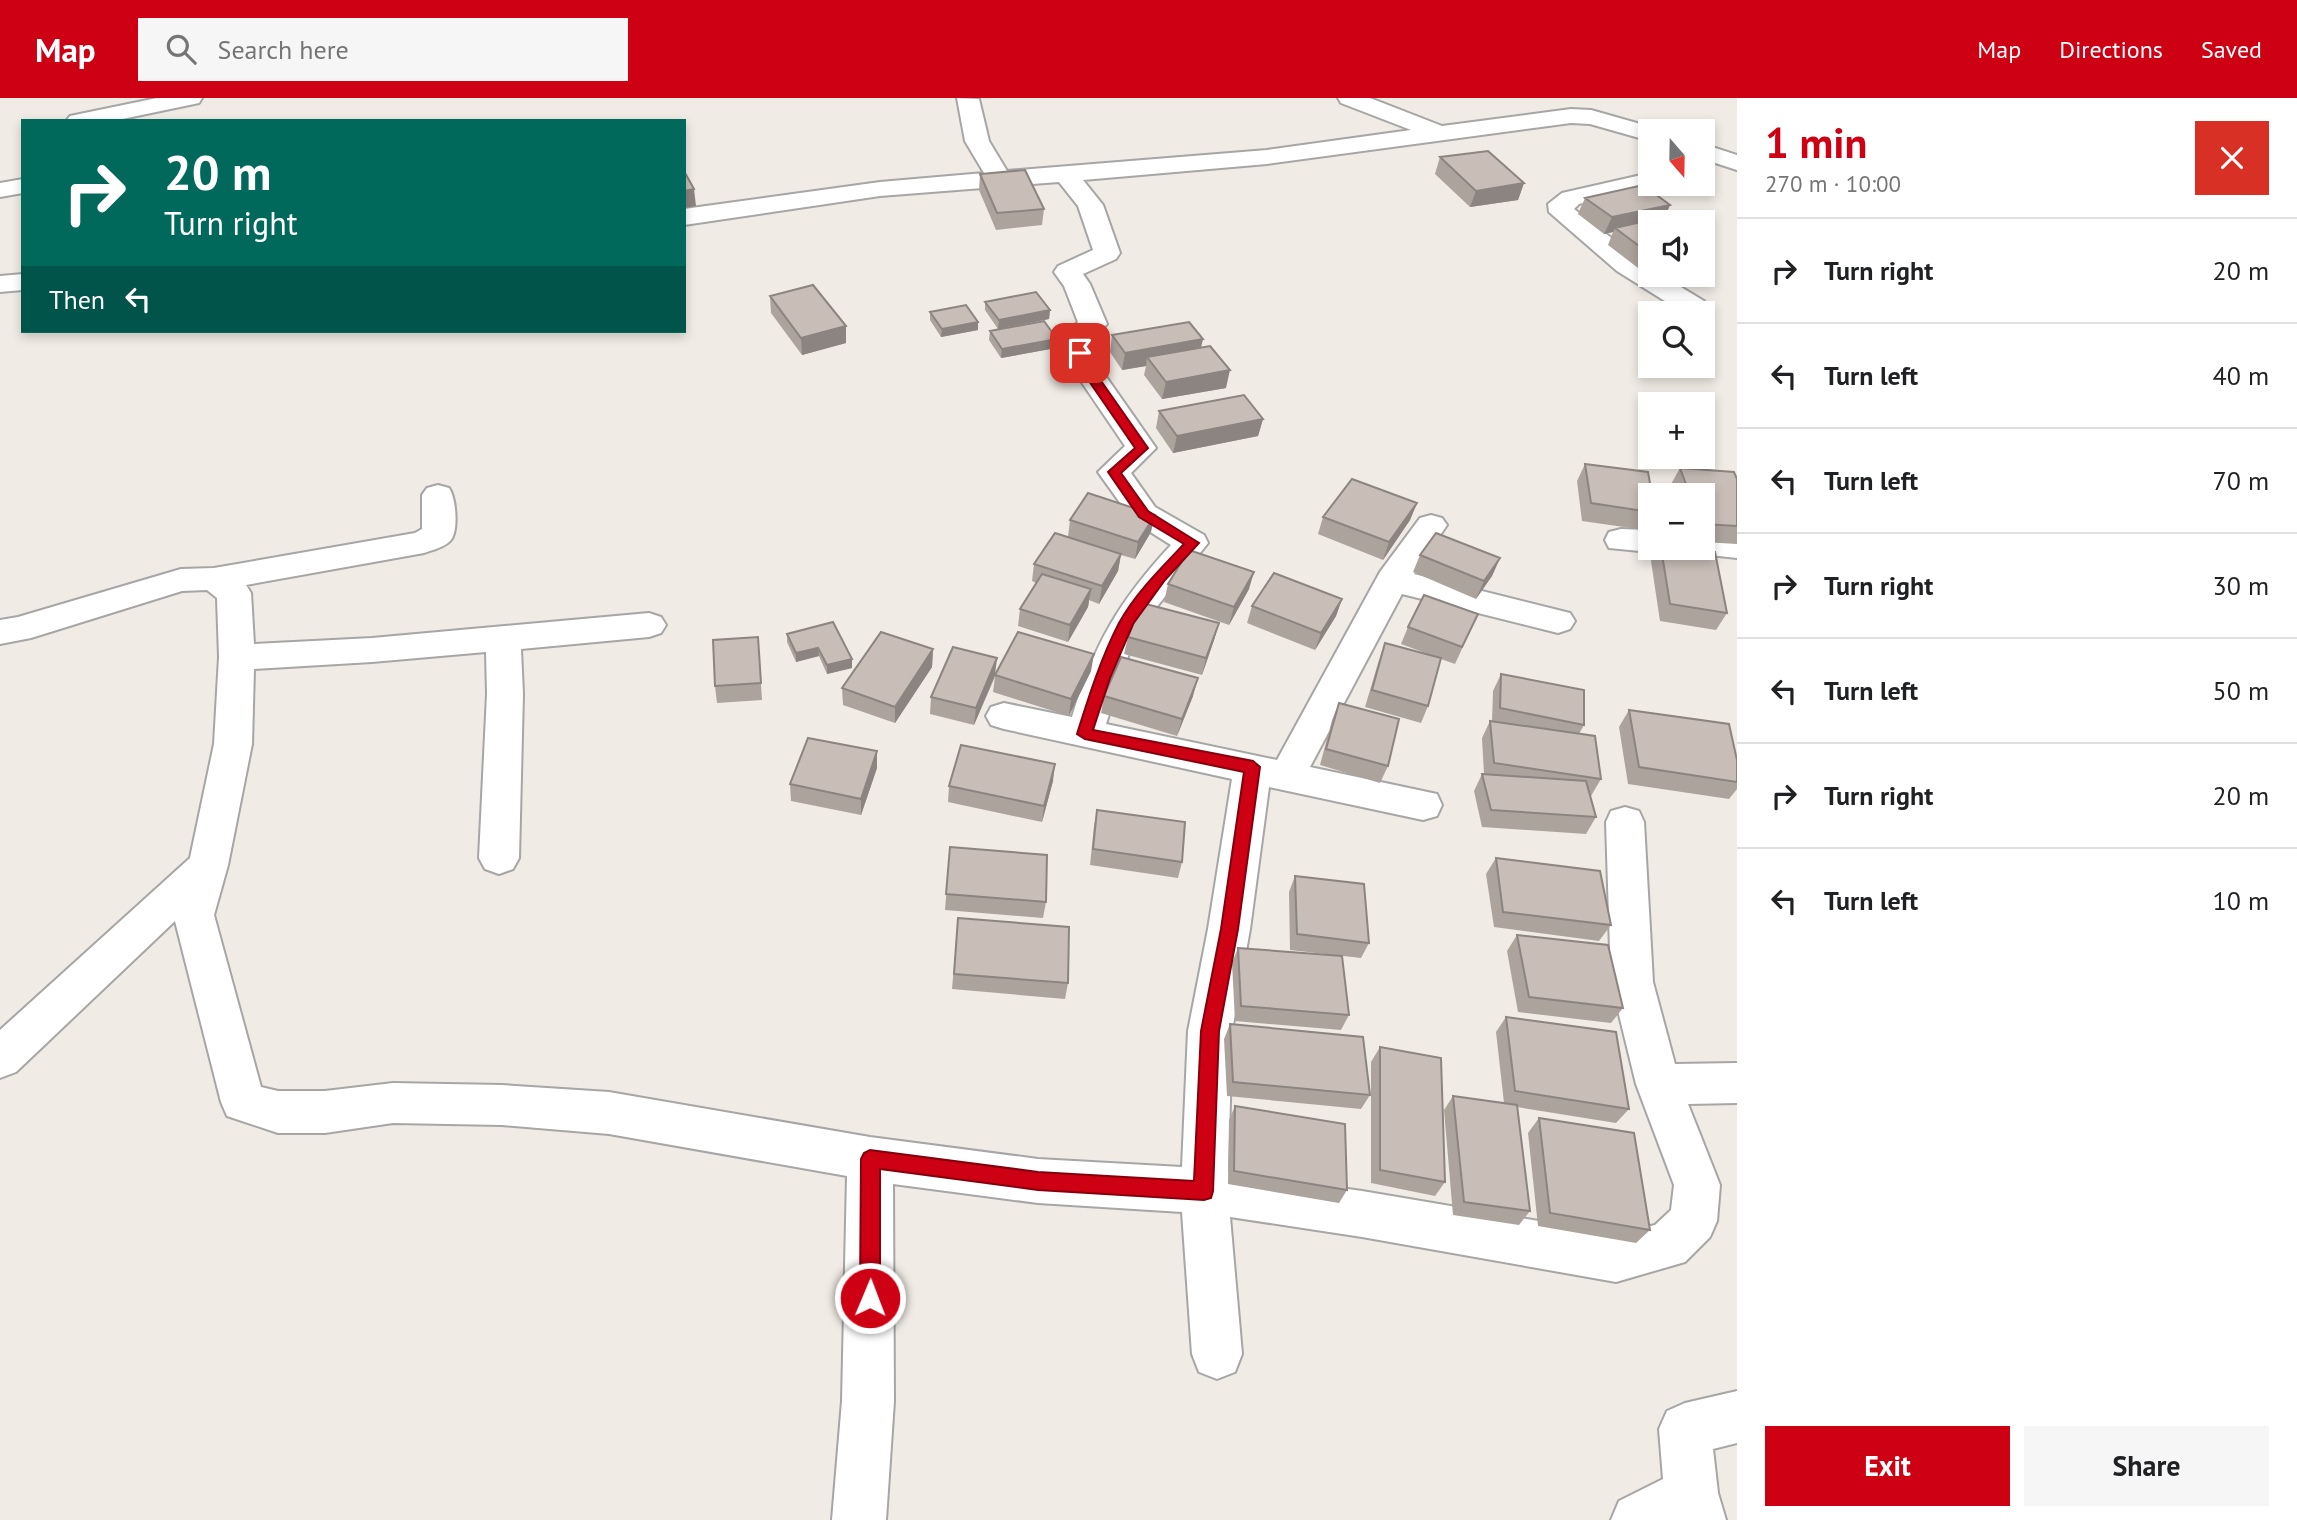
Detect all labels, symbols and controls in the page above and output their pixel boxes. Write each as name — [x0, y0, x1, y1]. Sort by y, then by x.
search box — [138, 18, 628, 81]
text: Map — [35, 28, 96, 71]
icon: search — [162, 30, 200, 68]
text: Search here — [218, 33, 349, 66]
text: Map — [1977, 34, 2021, 65]
text: Directions — [2059, 34, 2163, 65]
text: Saved — [2201, 34, 2262, 65]
text: 1 min — [1765, 115, 1867, 170]
north arrow — [1638, 119, 1715, 196]
map controls — [1638, 119, 1715, 560]
button: close — [2195, 121, 2269, 195]
text: 20 m — [164, 140, 271, 204]
icon: right — [49, 147, 140, 238]
text: 270 m · 10:00 — [1765, 169, 1901, 198]
text: Turn right — [164, 202, 298, 244]
button: sound — [1638, 210, 1715, 287]
icon: right — [1765, 252, 1803, 290]
text: Turn right — [1824, 254, 1933, 287]
text: 20 m — [2213, 254, 2269, 287]
icon: left — [119, 280, 157, 318]
text: Then — [49, 283, 105, 316]
button: search — [1638, 301, 1715, 378]
pin — [1050, 323, 1110, 383]
icon: arrive — [1061, 334, 1099, 372]
icon: left — [1765, 357, 1803, 395]
text: Turn left — [1824, 359, 1918, 392]
text: 40 m — [2213, 359, 2269, 392]
button: + — [1638, 392, 1715, 469]
icon: left — [1765, 462, 1803, 500]
text: Turn left — [1824, 464, 1918, 497]
text: 70 m — [2213, 464, 2269, 497]
button: − — [1638, 483, 1715, 560]
icon: right — [1765, 567, 1803, 605]
text: Turn right — [1824, 569, 1933, 602]
text: 30 m — [2213, 569, 2269, 602]
icon: left — [1765, 672, 1803, 710]
text: Turn left — [1824, 674, 1918, 707]
text: 50 m — [2213, 674, 2269, 707]
icon: right — [1765, 777, 1803, 815]
text: Turn right — [1824, 779, 1933, 812]
text: 20 m — [2213, 779, 2269, 812]
icon: left — [1765, 882, 1803, 920]
text: Turn left — [1824, 884, 1918, 917]
text: 10 m — [2213, 884, 2269, 917]
position arrow — [833, 1261, 907, 1335]
button: Exit — [1765, 1426, 2010, 1506]
button: Share — [2024, 1426, 2269, 1506]

